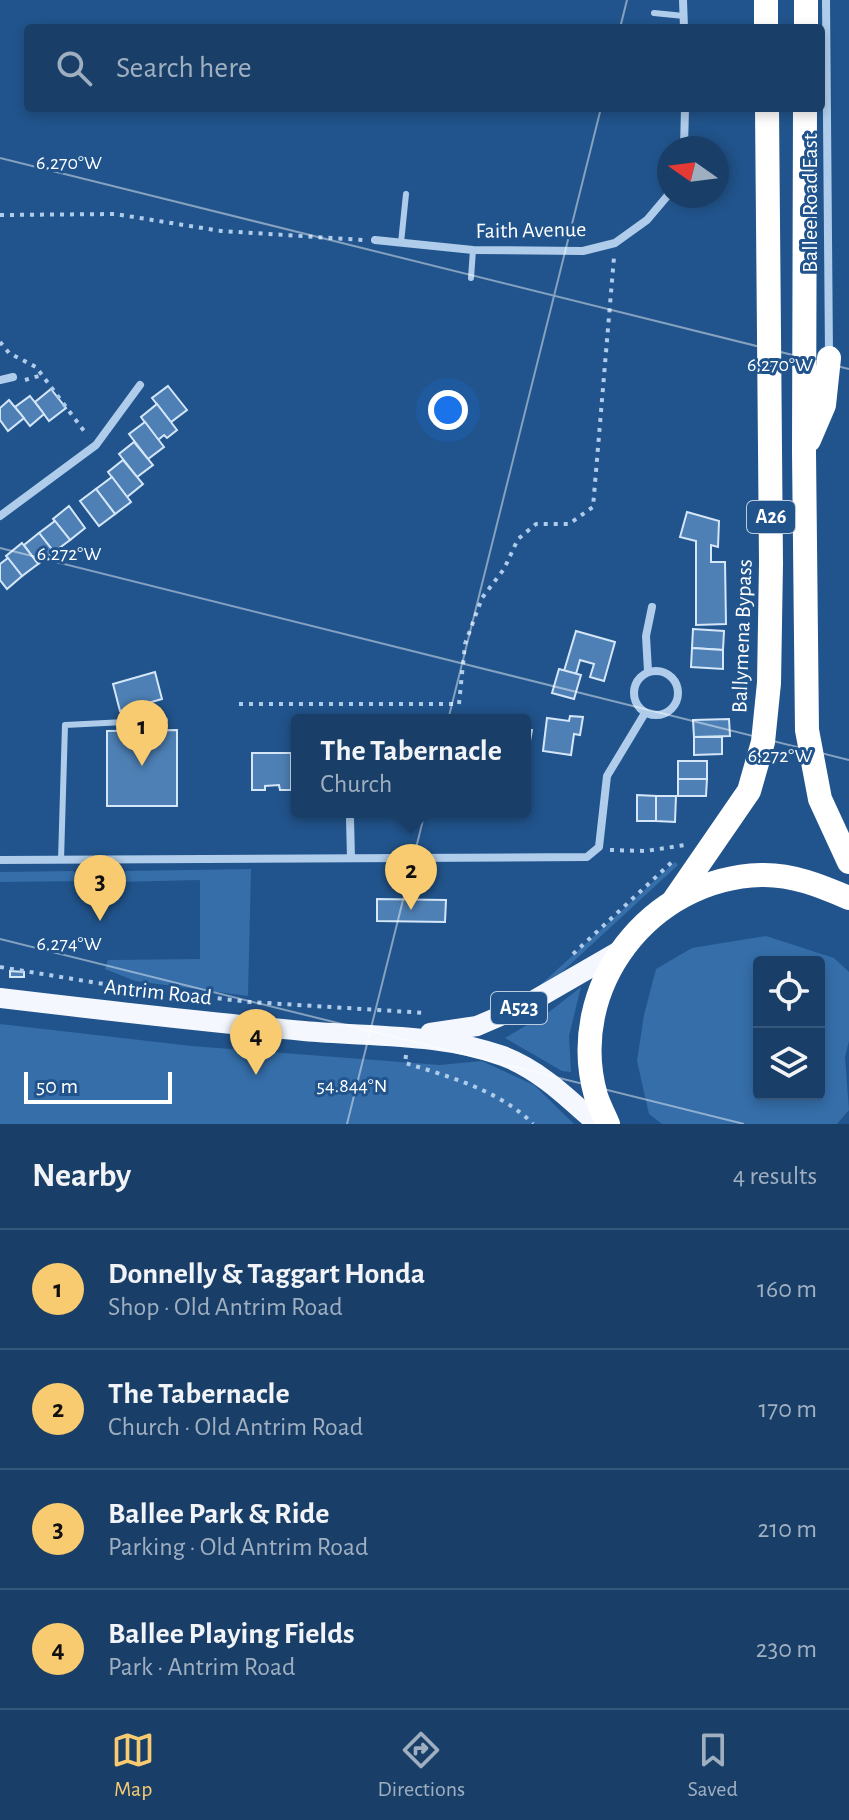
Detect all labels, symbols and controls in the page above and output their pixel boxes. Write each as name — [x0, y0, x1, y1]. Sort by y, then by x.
search box — [24, 24, 825, 112]
icon: search — [52, 46, 96, 90]
text: Search here — [116, 53, 252, 83]
street label: Ballee Road East — [799, 133, 821, 273]
north arrow — [657, 136, 729, 208]
text: 6.270°W — [36, 153, 102, 173]
street label: Faith Avenue — [476, 218, 586, 242]
text: 6.270°W — [747, 355, 813, 375]
your location — [428, 390, 468, 430]
road number: A26 — [747, 501, 795, 533]
text: 6.272°W — [37, 544, 101, 564]
street label: Ballymena Bypass — [728, 559, 756, 713]
pin: 1 — [116, 700, 168, 766]
popup — [291, 714, 531, 818]
text: The Tabernacle — [320, 736, 502, 766]
text: 6.272°W — [748, 746, 812, 766]
text: Church — [320, 771, 392, 797]
pin: 2 — [385, 844, 437, 910]
pin: 3 — [74, 855, 126, 921]
text: 6.274°W — [36, 934, 102, 954]
map controls — [753, 956, 825, 1100]
button: locate — [753, 956, 825, 1028]
street label: Antrim Road — [103, 975, 213, 1009]
road number: A523 — [491, 992, 547, 1024]
pin: 4 — [230, 1009, 282, 1075]
button: layers — [753, 1028, 825, 1100]
scale bar — [24, 1068, 172, 1104]
text: 50 m — [36, 1075, 78, 1097]
text: 54.844°N — [317, 1076, 387, 1096]
text: Nearby — [32, 1159, 131, 1193]
text: 4 results — [733, 1163, 817, 1189]
text: Donnelly & Taggart Honda — [108, 1259, 425, 1289]
text: 1 — [53, 1276, 63, 1302]
text: 160 m — [757, 1276, 817, 1302]
text: Shop · Old Antrim Road — [108, 1294, 343, 1320]
text: The Tabernacle — [108, 1379, 290, 1409]
text: 2 — [52, 1396, 64, 1422]
text: 170 m — [758, 1396, 817, 1422]
text: Church · Old Antrim Road — [108, 1414, 363, 1440]
text: Ballee Park & Ride — [108, 1499, 329, 1529]
text: 3 — [52, 1516, 64, 1542]
text: 210 m — [757, 1516, 817, 1542]
text: Parking · Old Antrim Road — [108, 1534, 368, 1560]
text: Ballee Playing Fields — [108, 1619, 355, 1649]
text: 4 — [51, 1636, 65, 1662]
text: 230 m — [756, 1636, 817, 1662]
text: Park · Antrim Road — [108, 1654, 295, 1680]
tab: Map — [111, 1728, 155, 1802]
tab: Directions — [377, 1728, 465, 1802]
tab: Saved — [687, 1728, 738, 1802]

